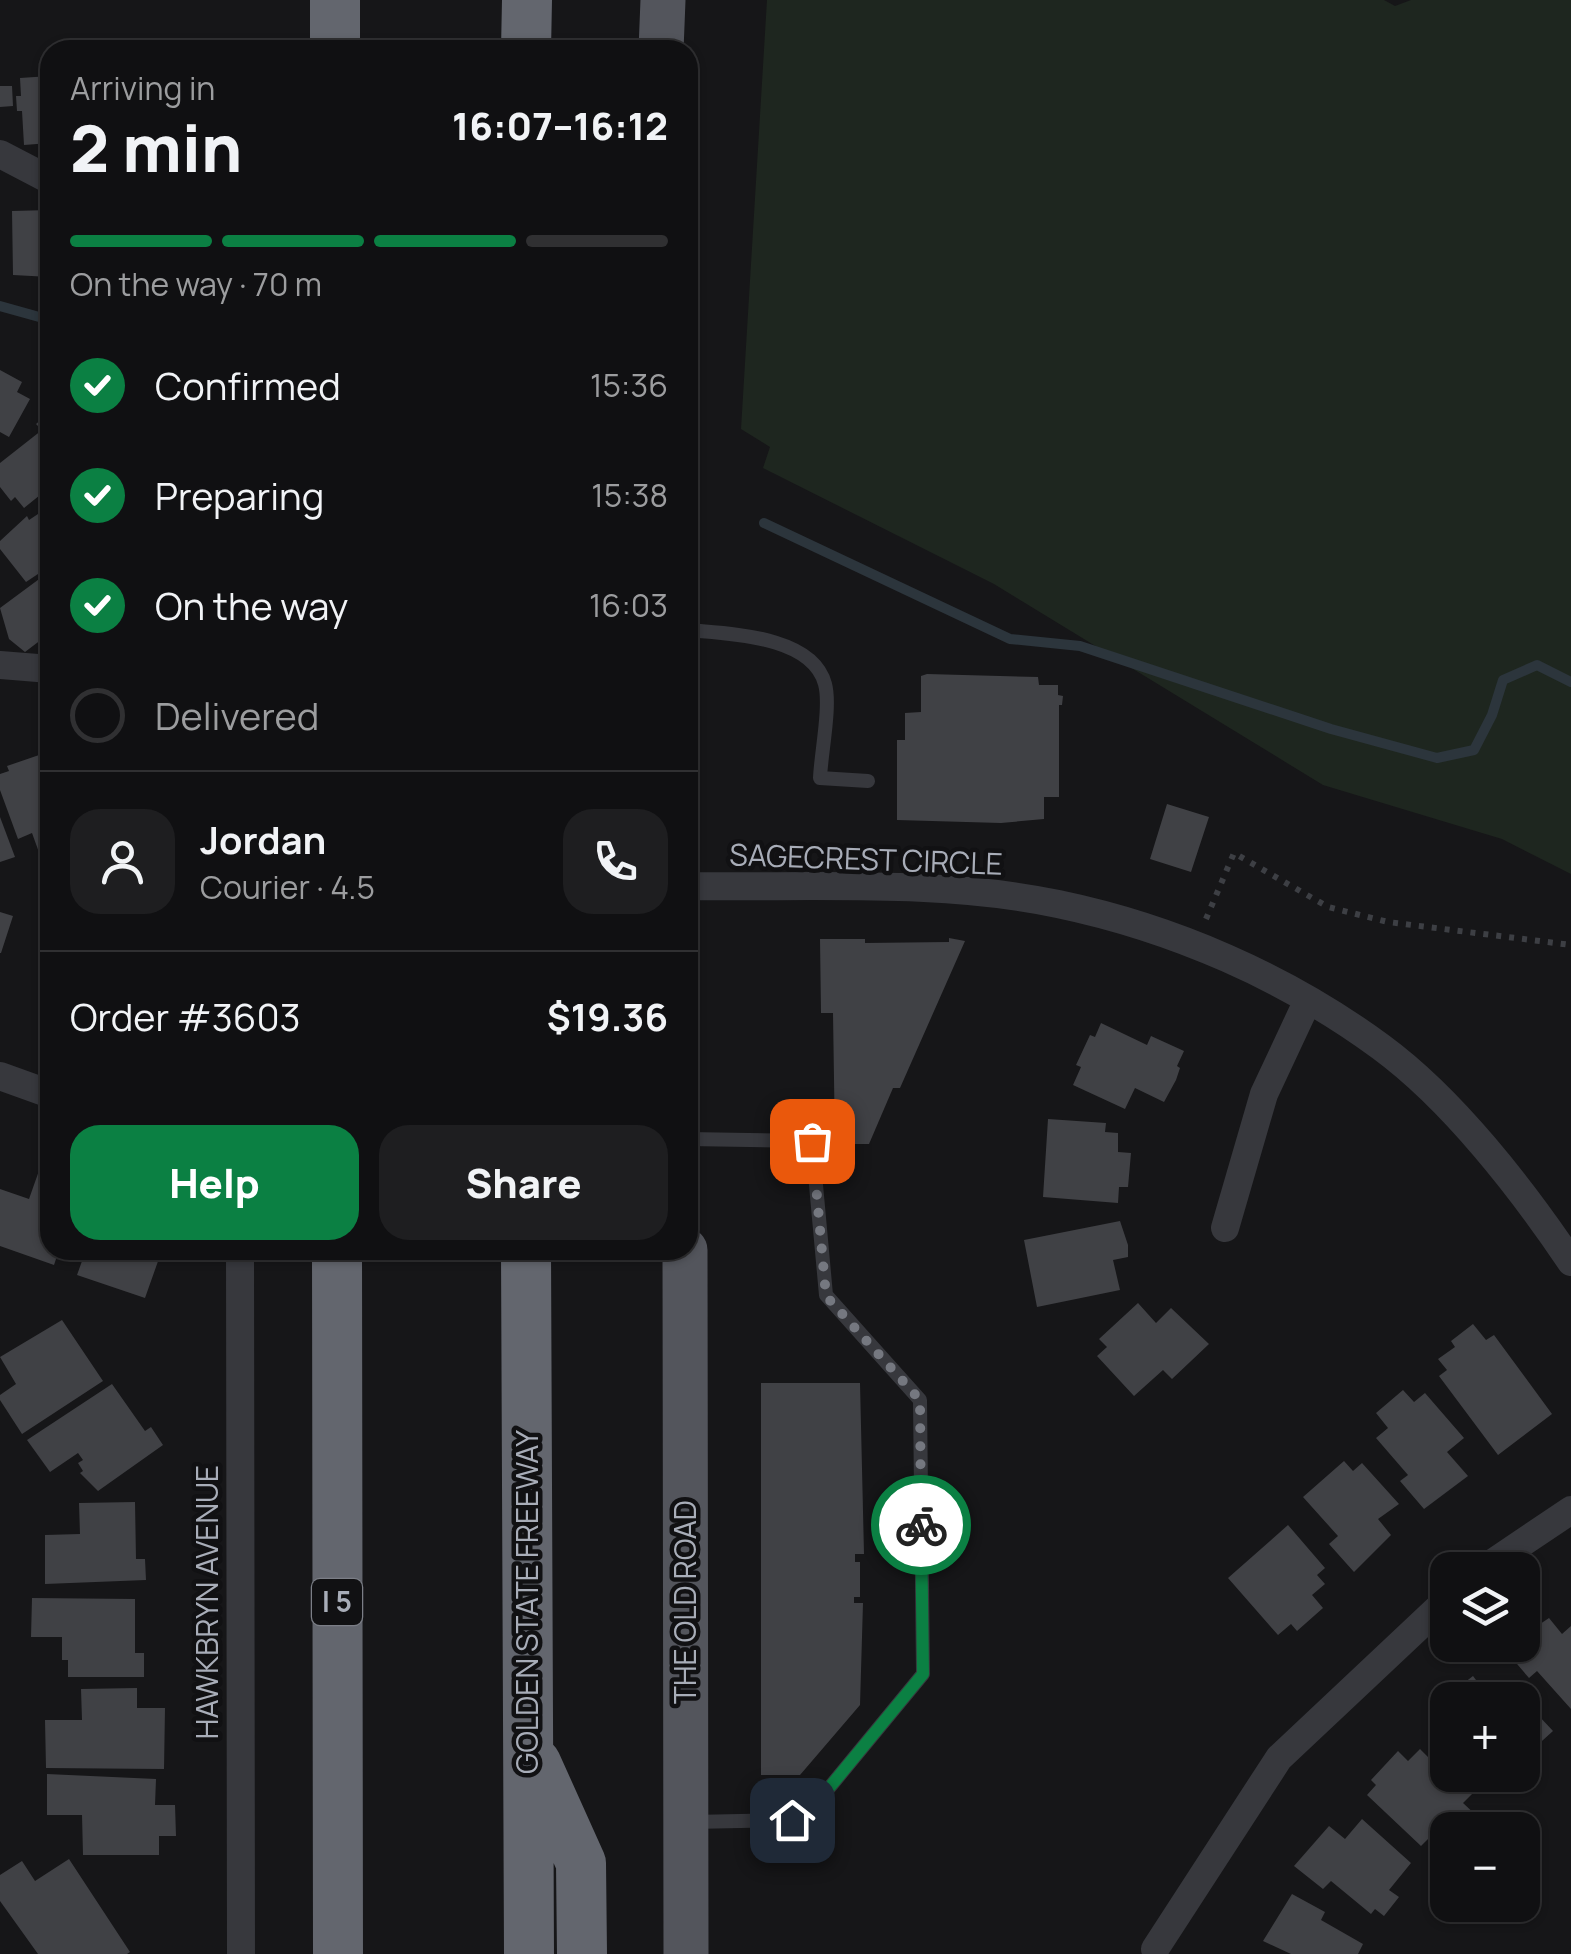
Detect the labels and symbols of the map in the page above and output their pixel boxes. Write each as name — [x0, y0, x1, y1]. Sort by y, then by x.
street label: SAGECREST CIRCLE — [729, 833, 1003, 884]
pin — [770, 1099, 855, 1184]
street label: GOLDEN STATE FREEWAY — [506, 1430, 547, 1774]
street label: HAWKBRYN AVENUE — [186, 1465, 227, 1739]
courier — [871, 1475, 971, 1575]
street label: THE OLD ROAD — [664, 1500, 705, 1704]
road number: I 5 — [312, 1579, 362, 1625]
pin — [750, 1778, 835, 1863]

